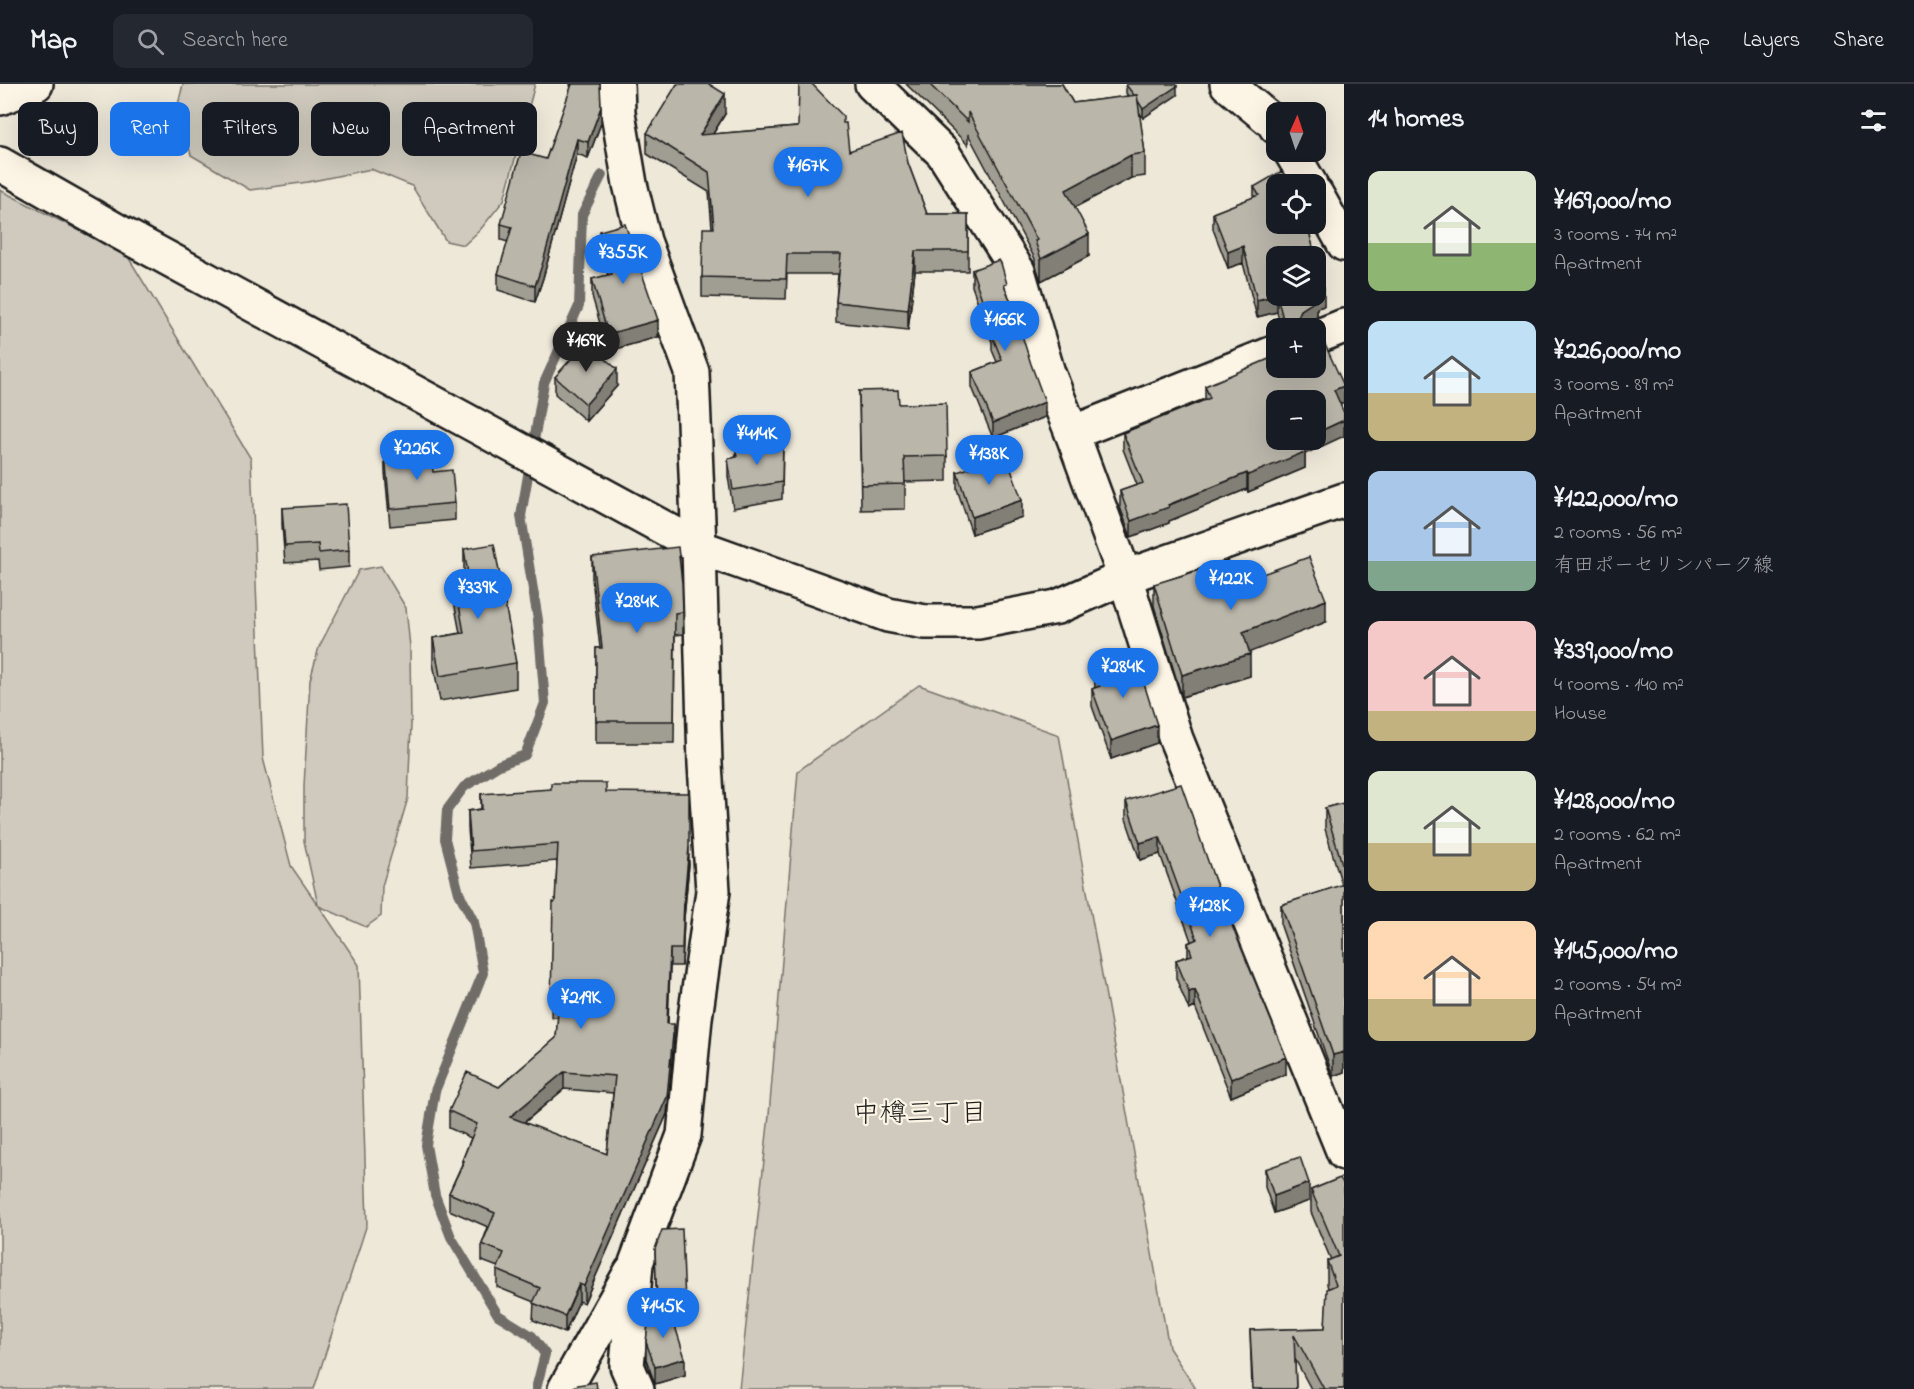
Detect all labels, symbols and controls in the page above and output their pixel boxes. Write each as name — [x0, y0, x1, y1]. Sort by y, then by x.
search box — [113, 14, 533, 68]
text: Map — [30, 21, 77, 62]
icon: search — [134, 25, 167, 58]
text: Search here — [182, 25, 288, 57]
text: Map — [1674, 26, 1710, 56]
text: Layers — [1743, 26, 1800, 56]
text: Share — [1833, 26, 1884, 56]
text: 14 homes — [1368, 101, 1464, 139]
chip: Buy — [18, 102, 98, 156]
chip: Rent — [110, 102, 190, 156]
chip: Filters — [202, 102, 299, 156]
chip: New — [311, 102, 390, 156]
chip: Apartment — [402, 102, 537, 156]
north arrow — [1266, 102, 1326, 162]
map controls — [1266, 102, 1326, 450]
icon: filters — [1857, 104, 1890, 137]
pin: ¥167K — [766, 147, 850, 198]
text: ¥167K — [788, 152, 828, 181]
button: locate — [1266, 174, 1326, 234]
text: ¥169,000/mo — [1554, 183, 1672, 221]
icon: home — [1416, 195, 1488, 267]
text: 3 rooms · 74 m² — [1554, 221, 1677, 250]
pin: ¥355K — [581, 234, 665, 285]
text: ¥355K — [599, 239, 647, 268]
button: layers — [1266, 246, 1326, 306]
text: Apartment — [1554, 250, 1642, 279]
pin: ¥166K — [963, 301, 1047, 352]
text: ¥166K — [984, 306, 1026, 335]
button: + — [1266, 318, 1326, 378]
pin: ¥169K — [544, 322, 628, 373]
text: ¥169K — [567, 327, 605, 356]
text: ¥226,000/mo — [1554, 333, 1681, 371]
icon: home — [1416, 345, 1488, 417]
text: 3 rooms · 89 m² — [1554, 371, 1674, 400]
button: − — [1266, 390, 1326, 450]
text: Apartment — [1554, 400, 1642, 429]
pin: ¥414K — [715, 415, 799, 466]
text: ¥414K — [737, 420, 777, 449]
pin: ¥226K — [375, 430, 459, 481]
text: ¥226K — [394, 435, 440, 464]
pin: ¥138K — [947, 435, 1031, 486]
text: ¥138K — [969, 440, 1009, 469]
text: ¥122,000/mo — [1554, 481, 1678, 519]
icon: home — [1416, 495, 1488, 567]
text: 2 rooms · 56 m² — [1554, 519, 1683, 548]
text: 有田ポーセリンパーク線 — [1554, 552, 1773, 581]
pin: ¥122K — [1189, 560, 1273, 611]
text: ¥122K — [1209, 565, 1253, 594]
pin: ¥339K — [436, 569, 520, 620]
text: ¥339K — [458, 574, 498, 603]
pin: ¥284K — [595, 583, 679, 634]
text: ¥284K — [615, 588, 659, 617]
text: ¥339,000/mo — [1554, 633, 1673, 671]
icon: home — [1416, 645, 1488, 717]
pin: ¥284K — [1081, 648, 1165, 699]
text: ¥284K — [1101, 653, 1145, 682]
text: 4 rooms · 140 m² — [1554, 671, 1684, 700]
text: House — [1554, 700, 1607, 729]
text: ¥128,000/mo — [1554, 783, 1675, 821]
icon: home — [1416, 795, 1488, 867]
text: 2 rooms · 62 m² — [1554, 821, 1681, 850]
text: Apartment — [1554, 850, 1642, 879]
pin: ¥128K — [1168, 887, 1252, 938]
text: ¥128K — [1189, 892, 1231, 921]
text: ¥145,000/mo — [1554, 933, 1678, 971]
icon: home — [1416, 945, 1488, 1017]
text: 2 rooms · 54 m² — [1554, 971, 1682, 1000]
pin: ¥219K — [539, 979, 623, 1030]
text: ¥219K — [561, 984, 601, 1013]
text: Apartment — [1554, 1000, 1642, 1029]
district label: 中樽三丁目 — [853, 1095, 988, 1134]
pin: ¥145K — [621, 1288, 705, 1339]
text: ¥145K — [641, 1293, 685, 1322]

